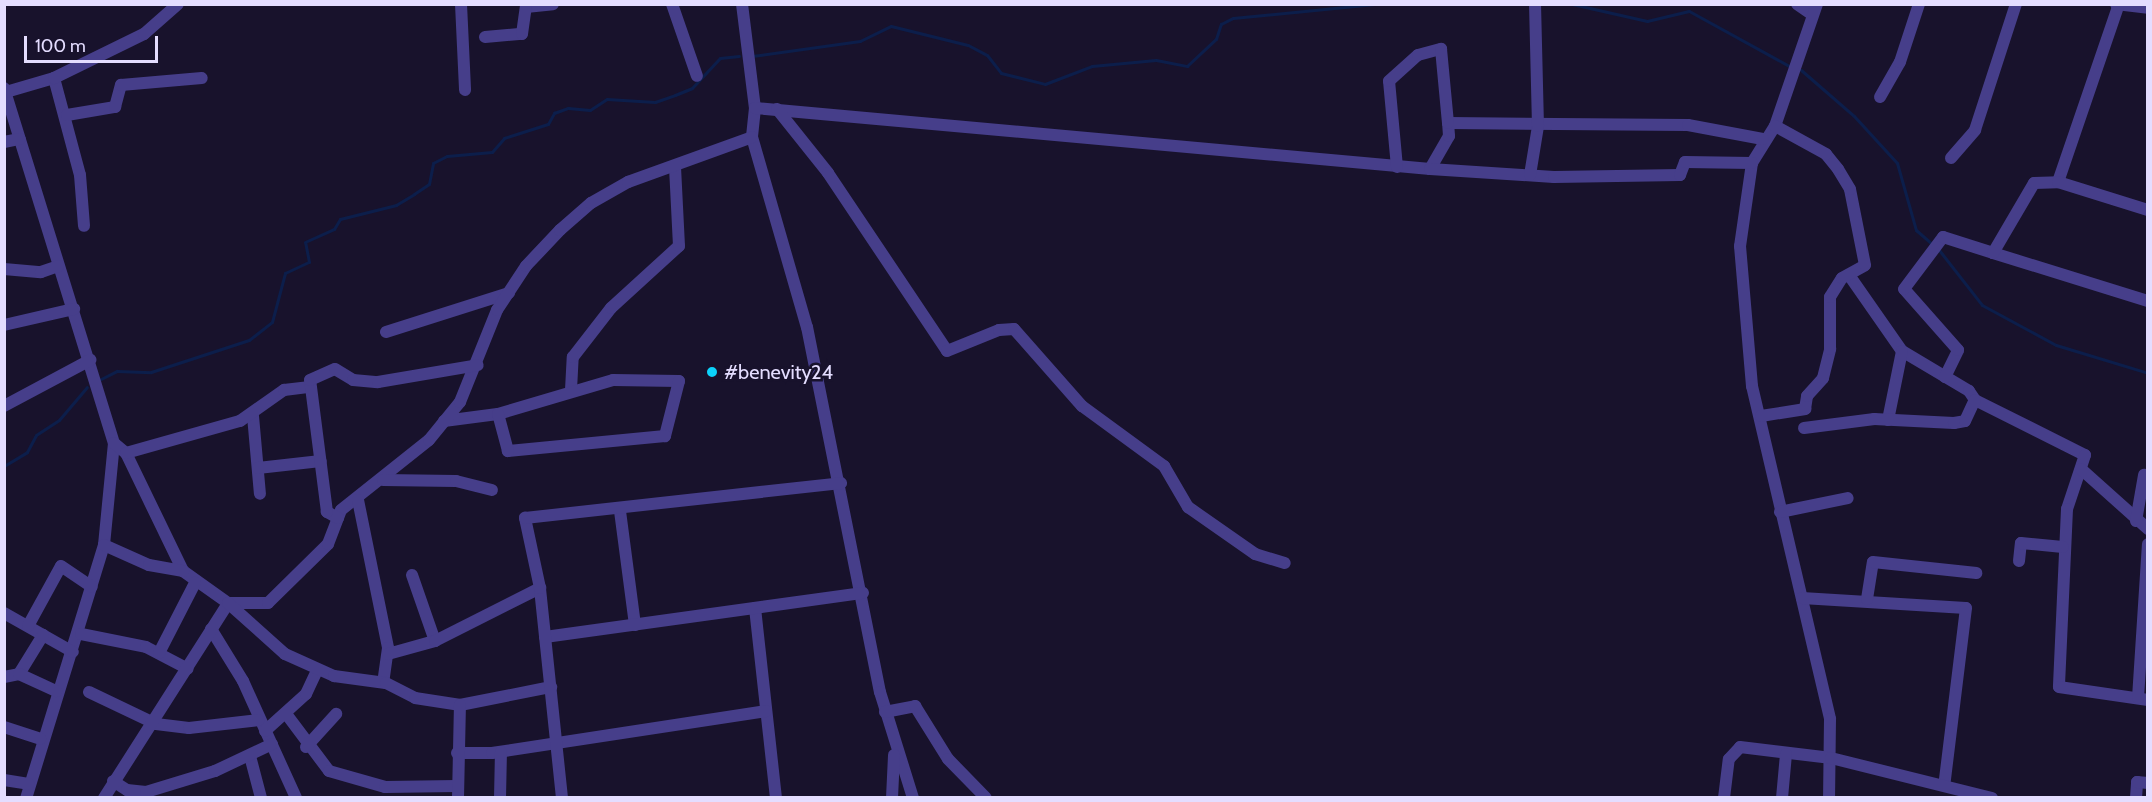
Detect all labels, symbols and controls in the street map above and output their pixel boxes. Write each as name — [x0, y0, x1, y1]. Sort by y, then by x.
scale bar — [27, 24, 160, 62]
text: 100 m — [35, 35, 86, 57]
place label: #benevity24 — [724, 360, 833, 384]
marker: #benevity24 — [705, 365, 719, 379]

